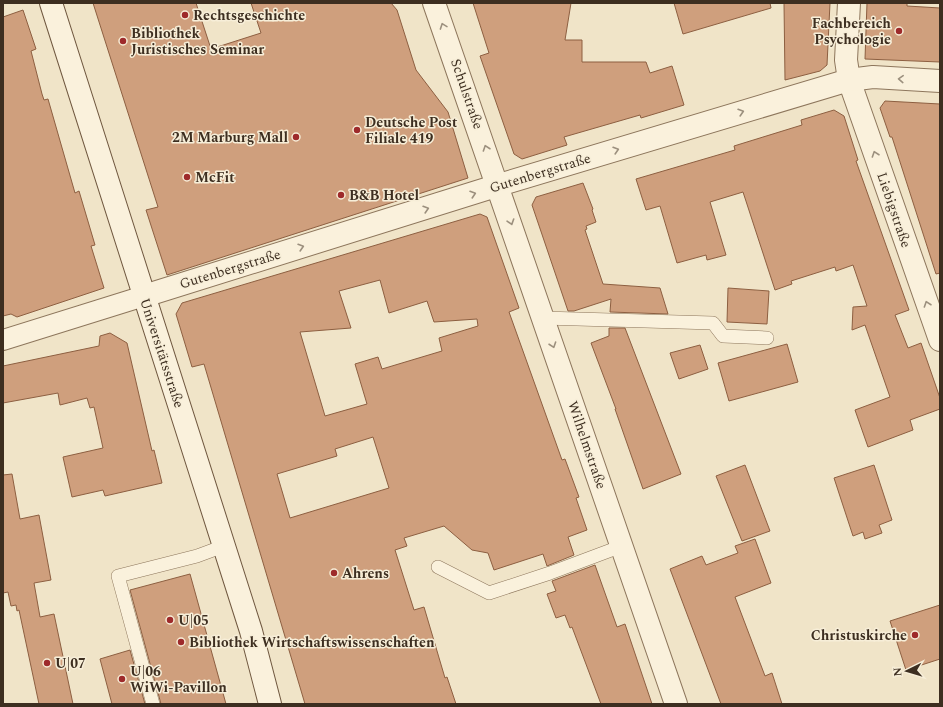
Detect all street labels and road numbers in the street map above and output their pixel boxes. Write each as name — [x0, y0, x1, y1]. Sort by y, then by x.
street label: Schulstraße — [445, 56, 489, 132]
street label: Gutenbergstraße — [487, 148, 593, 198]
street label: Liebigstraße — [871, 169, 917, 251]
street label: Gutenbergstraße — [177, 244, 283, 294]
street label: Universitätsstraße — [134, 295, 190, 411]
street label: Wilhelmstraße — [562, 398, 612, 492]

